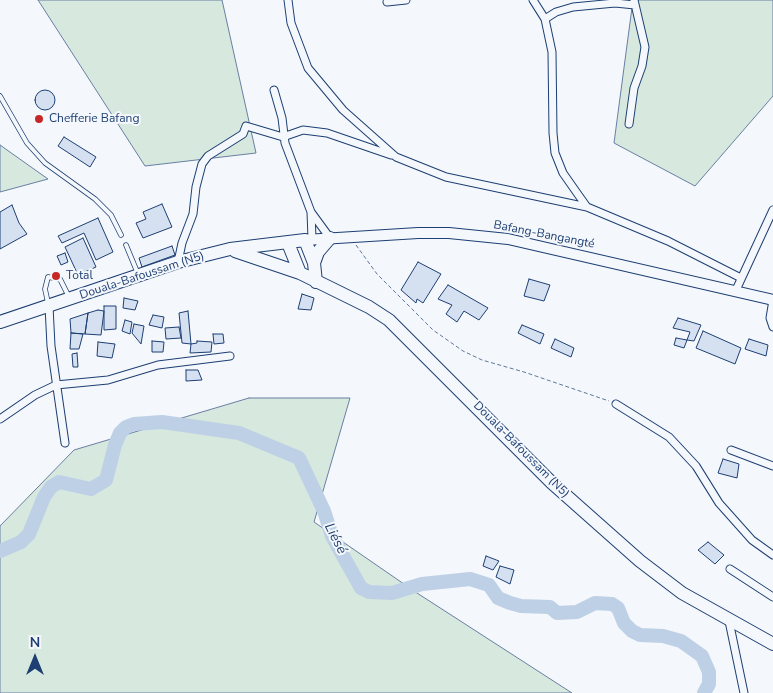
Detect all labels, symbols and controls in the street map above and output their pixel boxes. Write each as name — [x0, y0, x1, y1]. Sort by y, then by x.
place label: Chefferie Bafang — [49, 112, 139, 126]
marker: Chefferie Bafang — [33, 113, 45, 125]
street label: Bafang-Bangangté — [492, 218, 596, 252]
street label: Douala-Bafoussam (N5) — [78, 249, 206, 303]
place label: Total — [66, 269, 93, 283]
marker: Total — [50, 270, 62, 282]
street label: Douala-Bafoussam (N5) — [470, 399, 572, 501]
water label: Liésé — [320, 521, 350, 557]
north arrow — [10, 633, 60, 683]
text: N — [30, 633, 40, 652]

